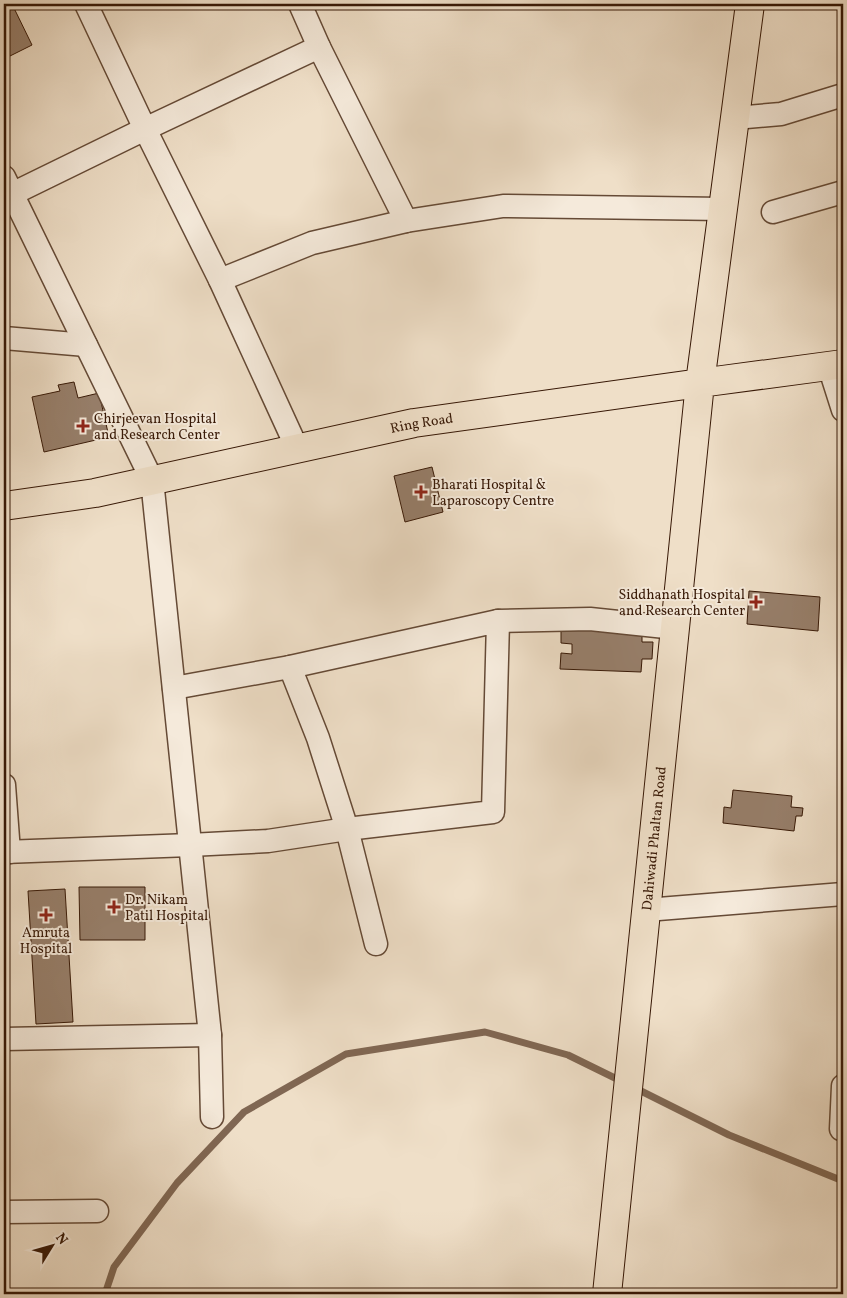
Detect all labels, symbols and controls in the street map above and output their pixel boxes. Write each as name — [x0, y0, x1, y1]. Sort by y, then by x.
place label: Chirjeevan Hospital and Research Center — [94, 410, 220, 445]
street label: Ring Road — [388, 410, 455, 439]
marker: Chirjeevan Hospital and Research Center — [76, 419, 90, 433]
place label: Bharati Hospital & Laparoscopy Centre — [432, 476, 555, 511]
marker: Bharati Hospital & Laparoscopy Centre — [414, 485, 428, 499]
place label: Siddhanath Hospital and Research Center — [618, 586, 745, 621]
marker: Siddhanath Hospital and Research Center — [749, 595, 763, 609]
street label: Dahiwadi Phaltan Road — [638, 765, 672, 912]
place label: Dr. Nikam Patil Hospital — [125, 891, 208, 926]
marker: Dr. Nikam Patil Hospital — [107, 900, 121, 914]
marker: Amruta Hospital — [39, 908, 53, 922]
place label: Amruta Hospital — [20, 924, 72, 959]
north arrow — [28, 1220, 78, 1270]
text: N — [51, 1229, 72, 1249]

